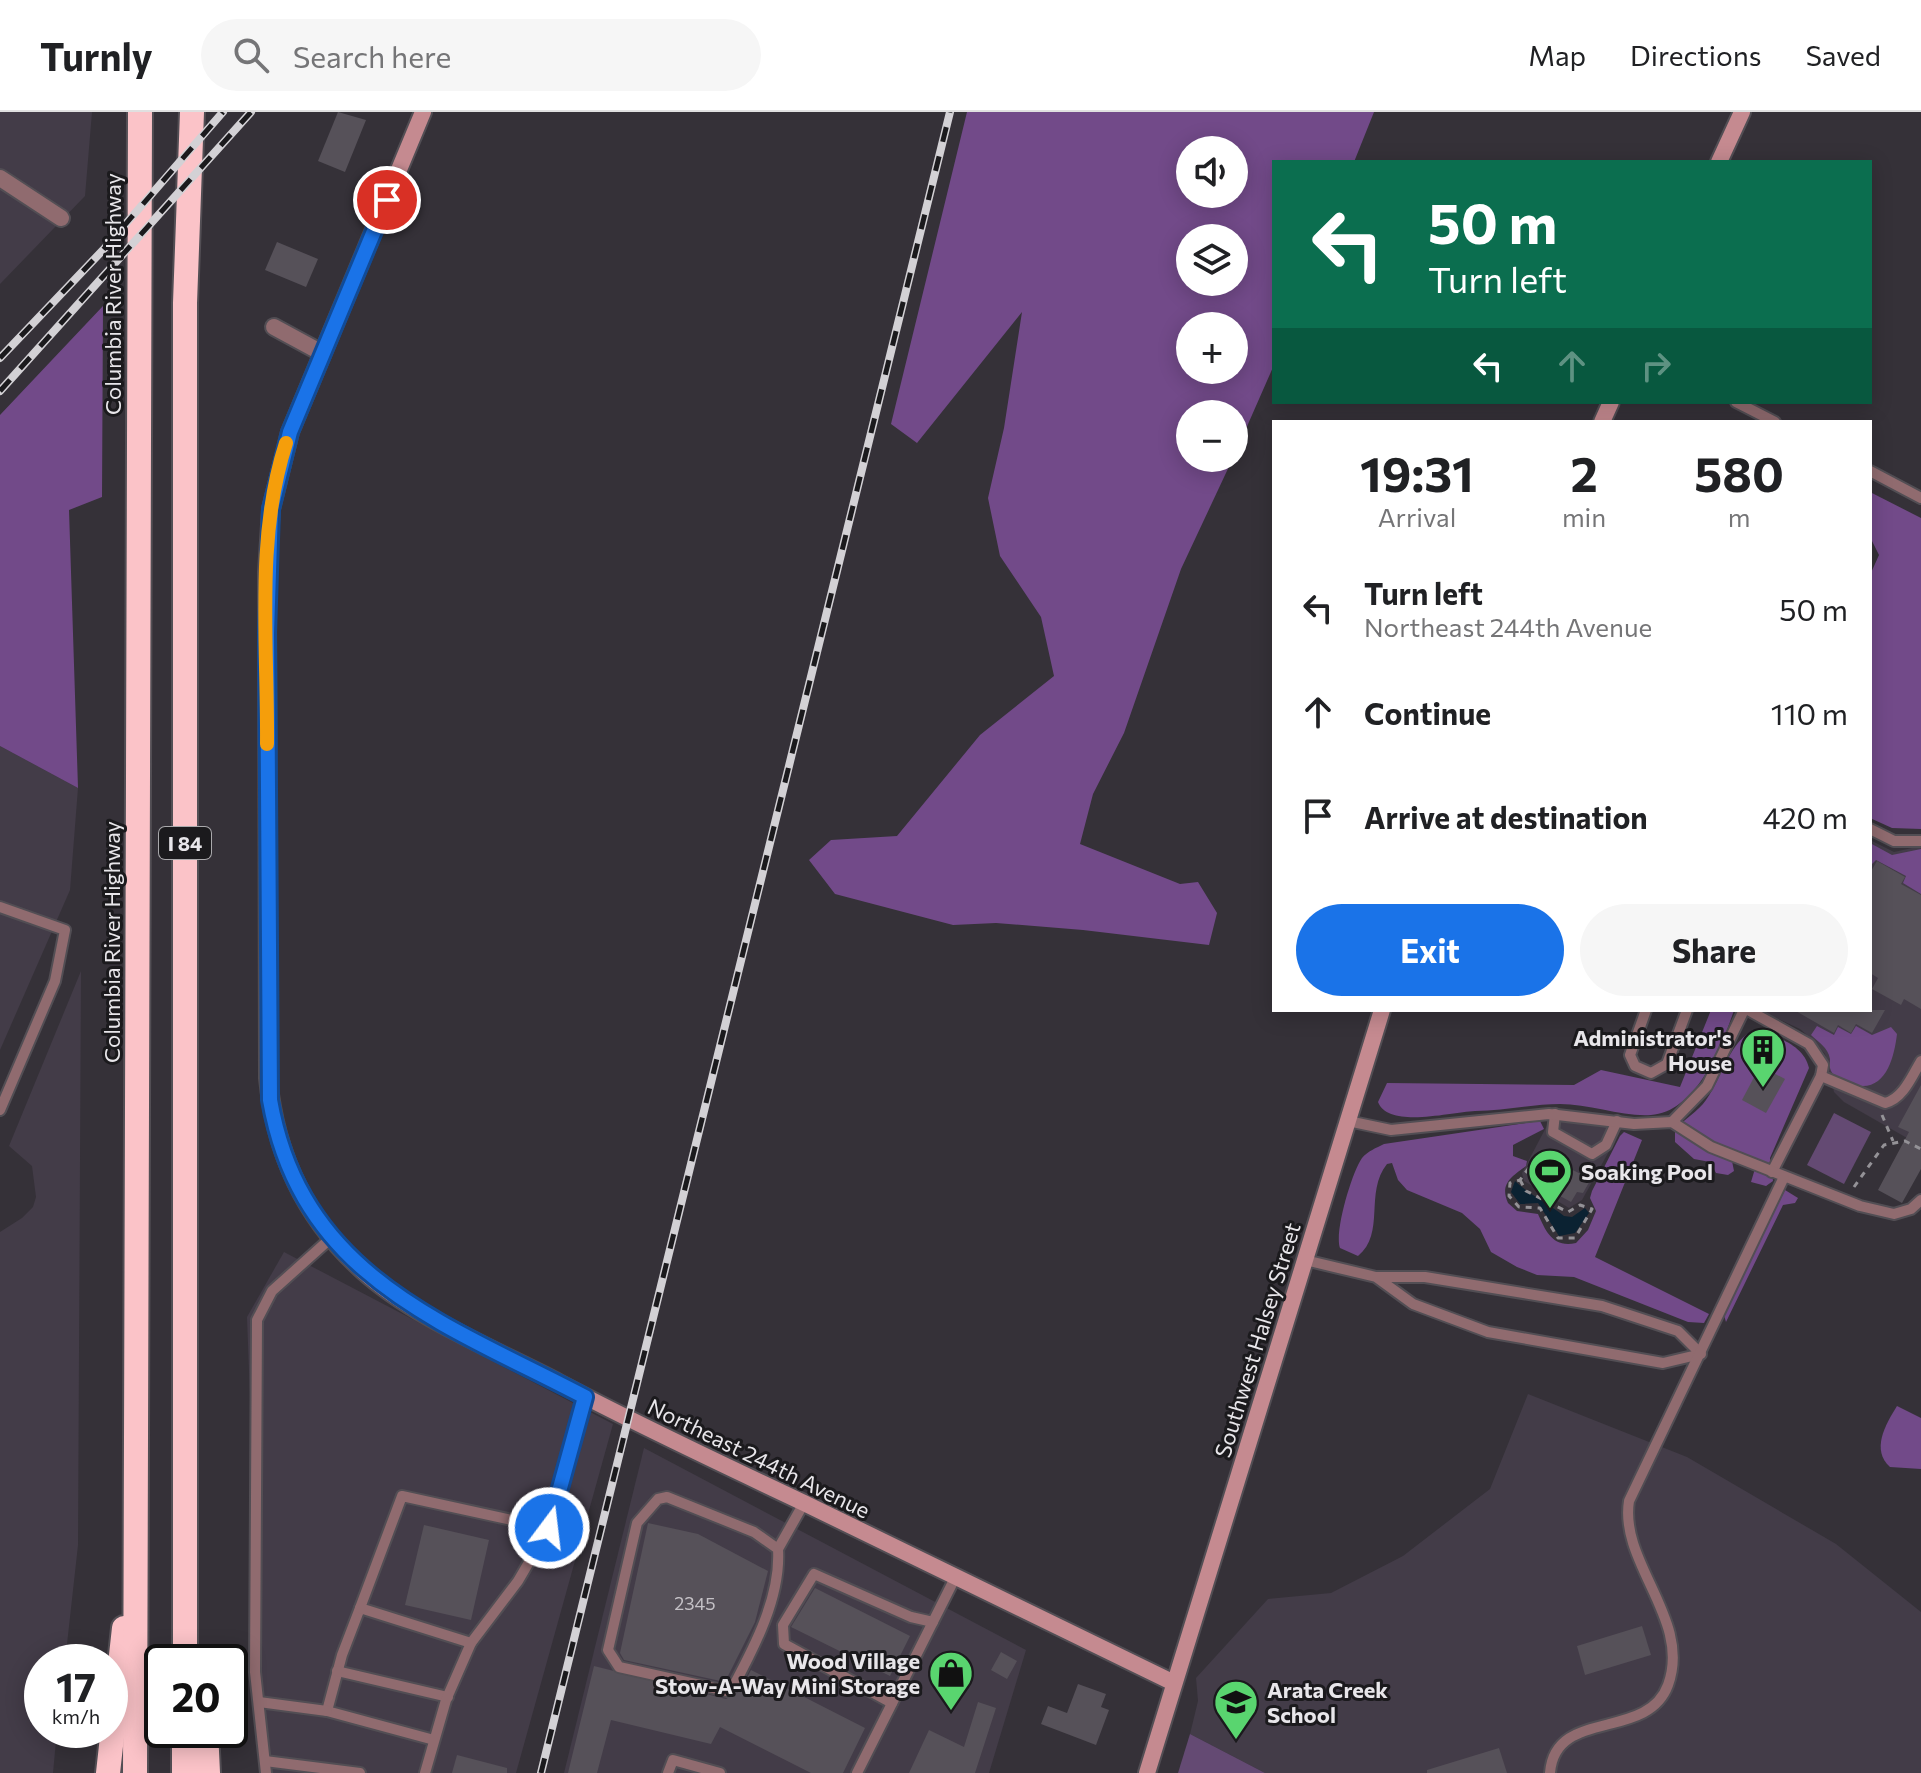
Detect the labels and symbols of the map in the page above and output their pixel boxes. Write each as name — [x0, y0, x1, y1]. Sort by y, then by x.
pin — [353, 166, 421, 234]
street label: Columbia River Highway — [99, 173, 126, 415]
street label: Columbia River Highway — [98, 821, 125, 1063]
road number: I 84 — [159, 827, 211, 859]
place label: Administrator's House — [1573, 1024, 1732, 1076]
building icon: Administrator's House — [1739, 1026, 1787, 1089]
sports icon: Soaking Pool — [1526, 1147, 1574, 1210]
place label: Soaking Pool — [1581, 1158, 1713, 1185]
street label: Southwest Halsey Street — [1208, 1219, 1306, 1461]
street label: Northeast 244th Avenue — [643, 1392, 875, 1524]
position arrow — [507, 1486, 591, 1570]
house number: 2345 — [674, 1592, 716, 1614]
speed limit sign: 20 — [144, 1644, 248, 1748]
place label: Wood Village Stow-A-Way Mini Storage — [655, 1647, 920, 1699]
shop icon: Wood Village Stow-A-Way Mini Storage — [927, 1649, 975, 1712]
place label: Arata Creek School — [1267, 1676, 1388, 1728]
school or university icon: Arata Creek School — [1212, 1678, 1260, 1741]

